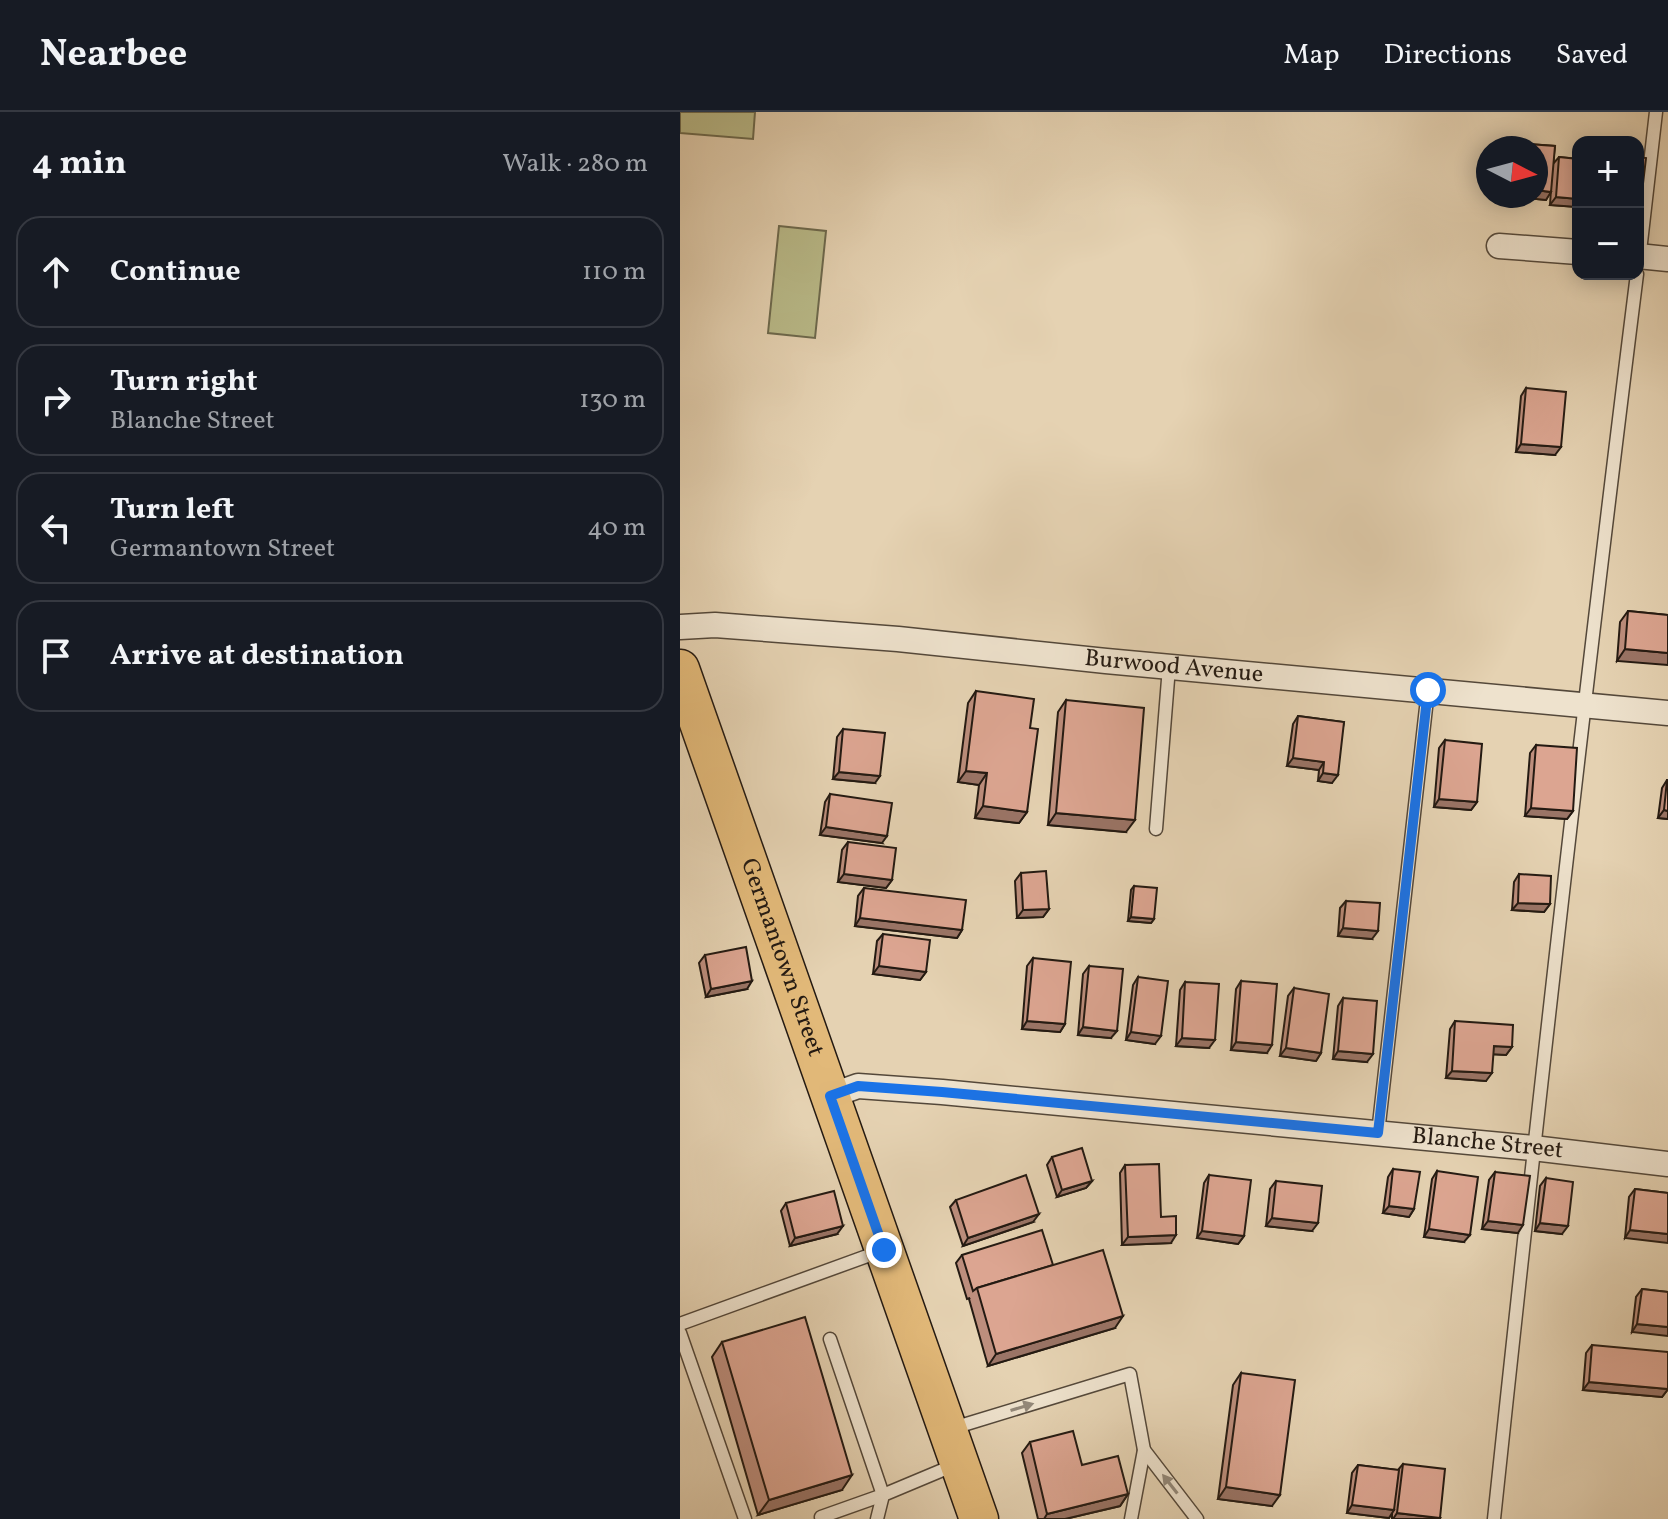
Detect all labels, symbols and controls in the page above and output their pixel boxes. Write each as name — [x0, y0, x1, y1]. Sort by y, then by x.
text: Nearbee — [40, 29, 187, 82]
text: Map — [1284, 36, 1340, 75]
text: Directions — [1384, 36, 1512, 75]
text: Saved — [1556, 36, 1628, 75]
north arrow — [1476, 136, 1548, 208]
map controls — [1572, 136, 1644, 280]
button: + — [1572, 136, 1644, 208]
text: 4 min — [32, 141, 127, 188]
text: Walk · 280 m — [502, 146, 648, 182]
button: − — [1572, 208, 1644, 280]
icon: ahead — [34, 250, 78, 294]
text: Continue — [110, 251, 241, 293]
text: 110 m — [582, 254, 646, 290]
text: Turn right — [110, 361, 258, 403]
icon: right — [34, 378, 78, 422]
text: 130 m — [579, 382, 646, 418]
text: Blanche Street — [110, 403, 275, 439]
text: Turn left — [110, 489, 234, 531]
icon: left — [34, 506, 78, 550]
text: 40 m — [587, 510, 646, 546]
text: Germantown Street — [110, 531, 335, 567]
icon: arrive — [34, 634, 78, 678]
text: Arrive at destination — [110, 635, 404, 677]
street label: Burwood Avenue — [1083, 642, 1265, 692]
route start — [1410, 672, 1446, 708]
street label: Germantown Street — [731, 854, 832, 1061]
street label: Blanche Street — [1410, 1120, 1565, 1168]
route end — [866, 1232, 902, 1268]
one-way arrow — [1010, 1400, 1034, 1413]
one-way arrow — [1163, 1474, 1179, 1495]

